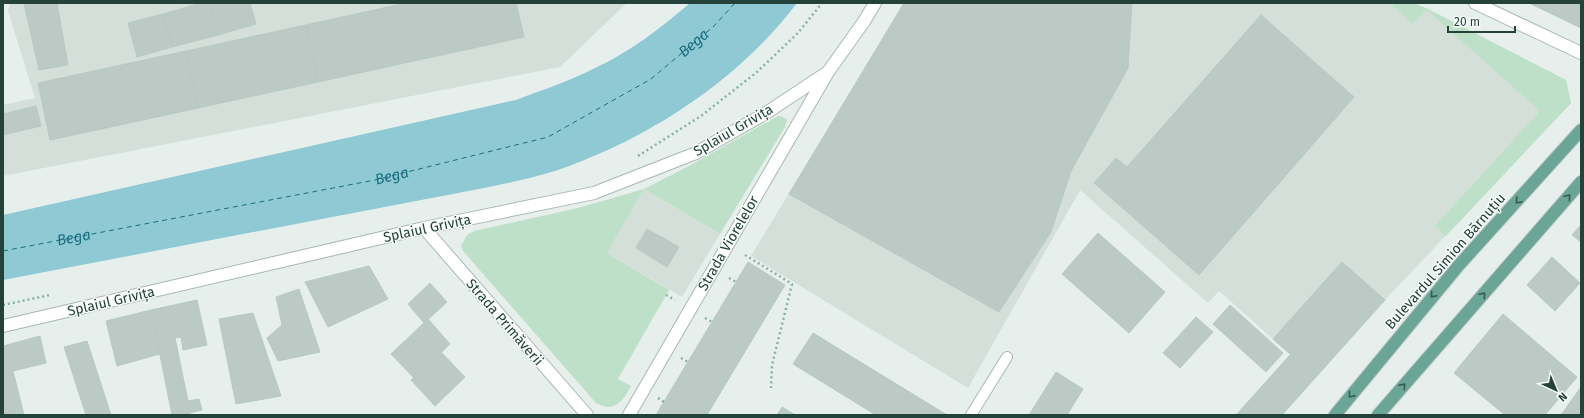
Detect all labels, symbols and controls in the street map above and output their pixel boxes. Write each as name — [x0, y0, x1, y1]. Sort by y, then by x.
scale bar — [1448, 8, 1515, 34]
text: 20 m — [1454, 15, 1480, 29]
water label: Bega — [675, 25, 713, 61]
street label: Splaiul Grivița — [690, 101, 777, 161]
water label: Bega — [373, 163, 410, 189]
street label: Bulevardul Simion Bărnuțiu — [1382, 190, 1510, 333]
street label: Strada Viorelelor — [694, 192, 763, 294]
one-way arrow — [1563, 194, 1570, 202]
one-way arrow — [1515, 196, 1522, 204]
street label: Splaiul Grivița — [382, 211, 473, 247]
water label: Bega — [55, 225, 92, 250]
street label: Strada Primăverii — [462, 276, 547, 369]
street label: Splaiul Grivița — [66, 283, 157, 321]
one-way arrow — [1431, 290, 1438, 297]
one-way arrow — [1478, 293, 1485, 300]
north arrow — [1536, 370, 1576, 410]
one-way arrow — [1399, 383, 1406, 390]
text: N — [1555, 390, 1570, 404]
one-way arrow — [1348, 391, 1355, 398]

